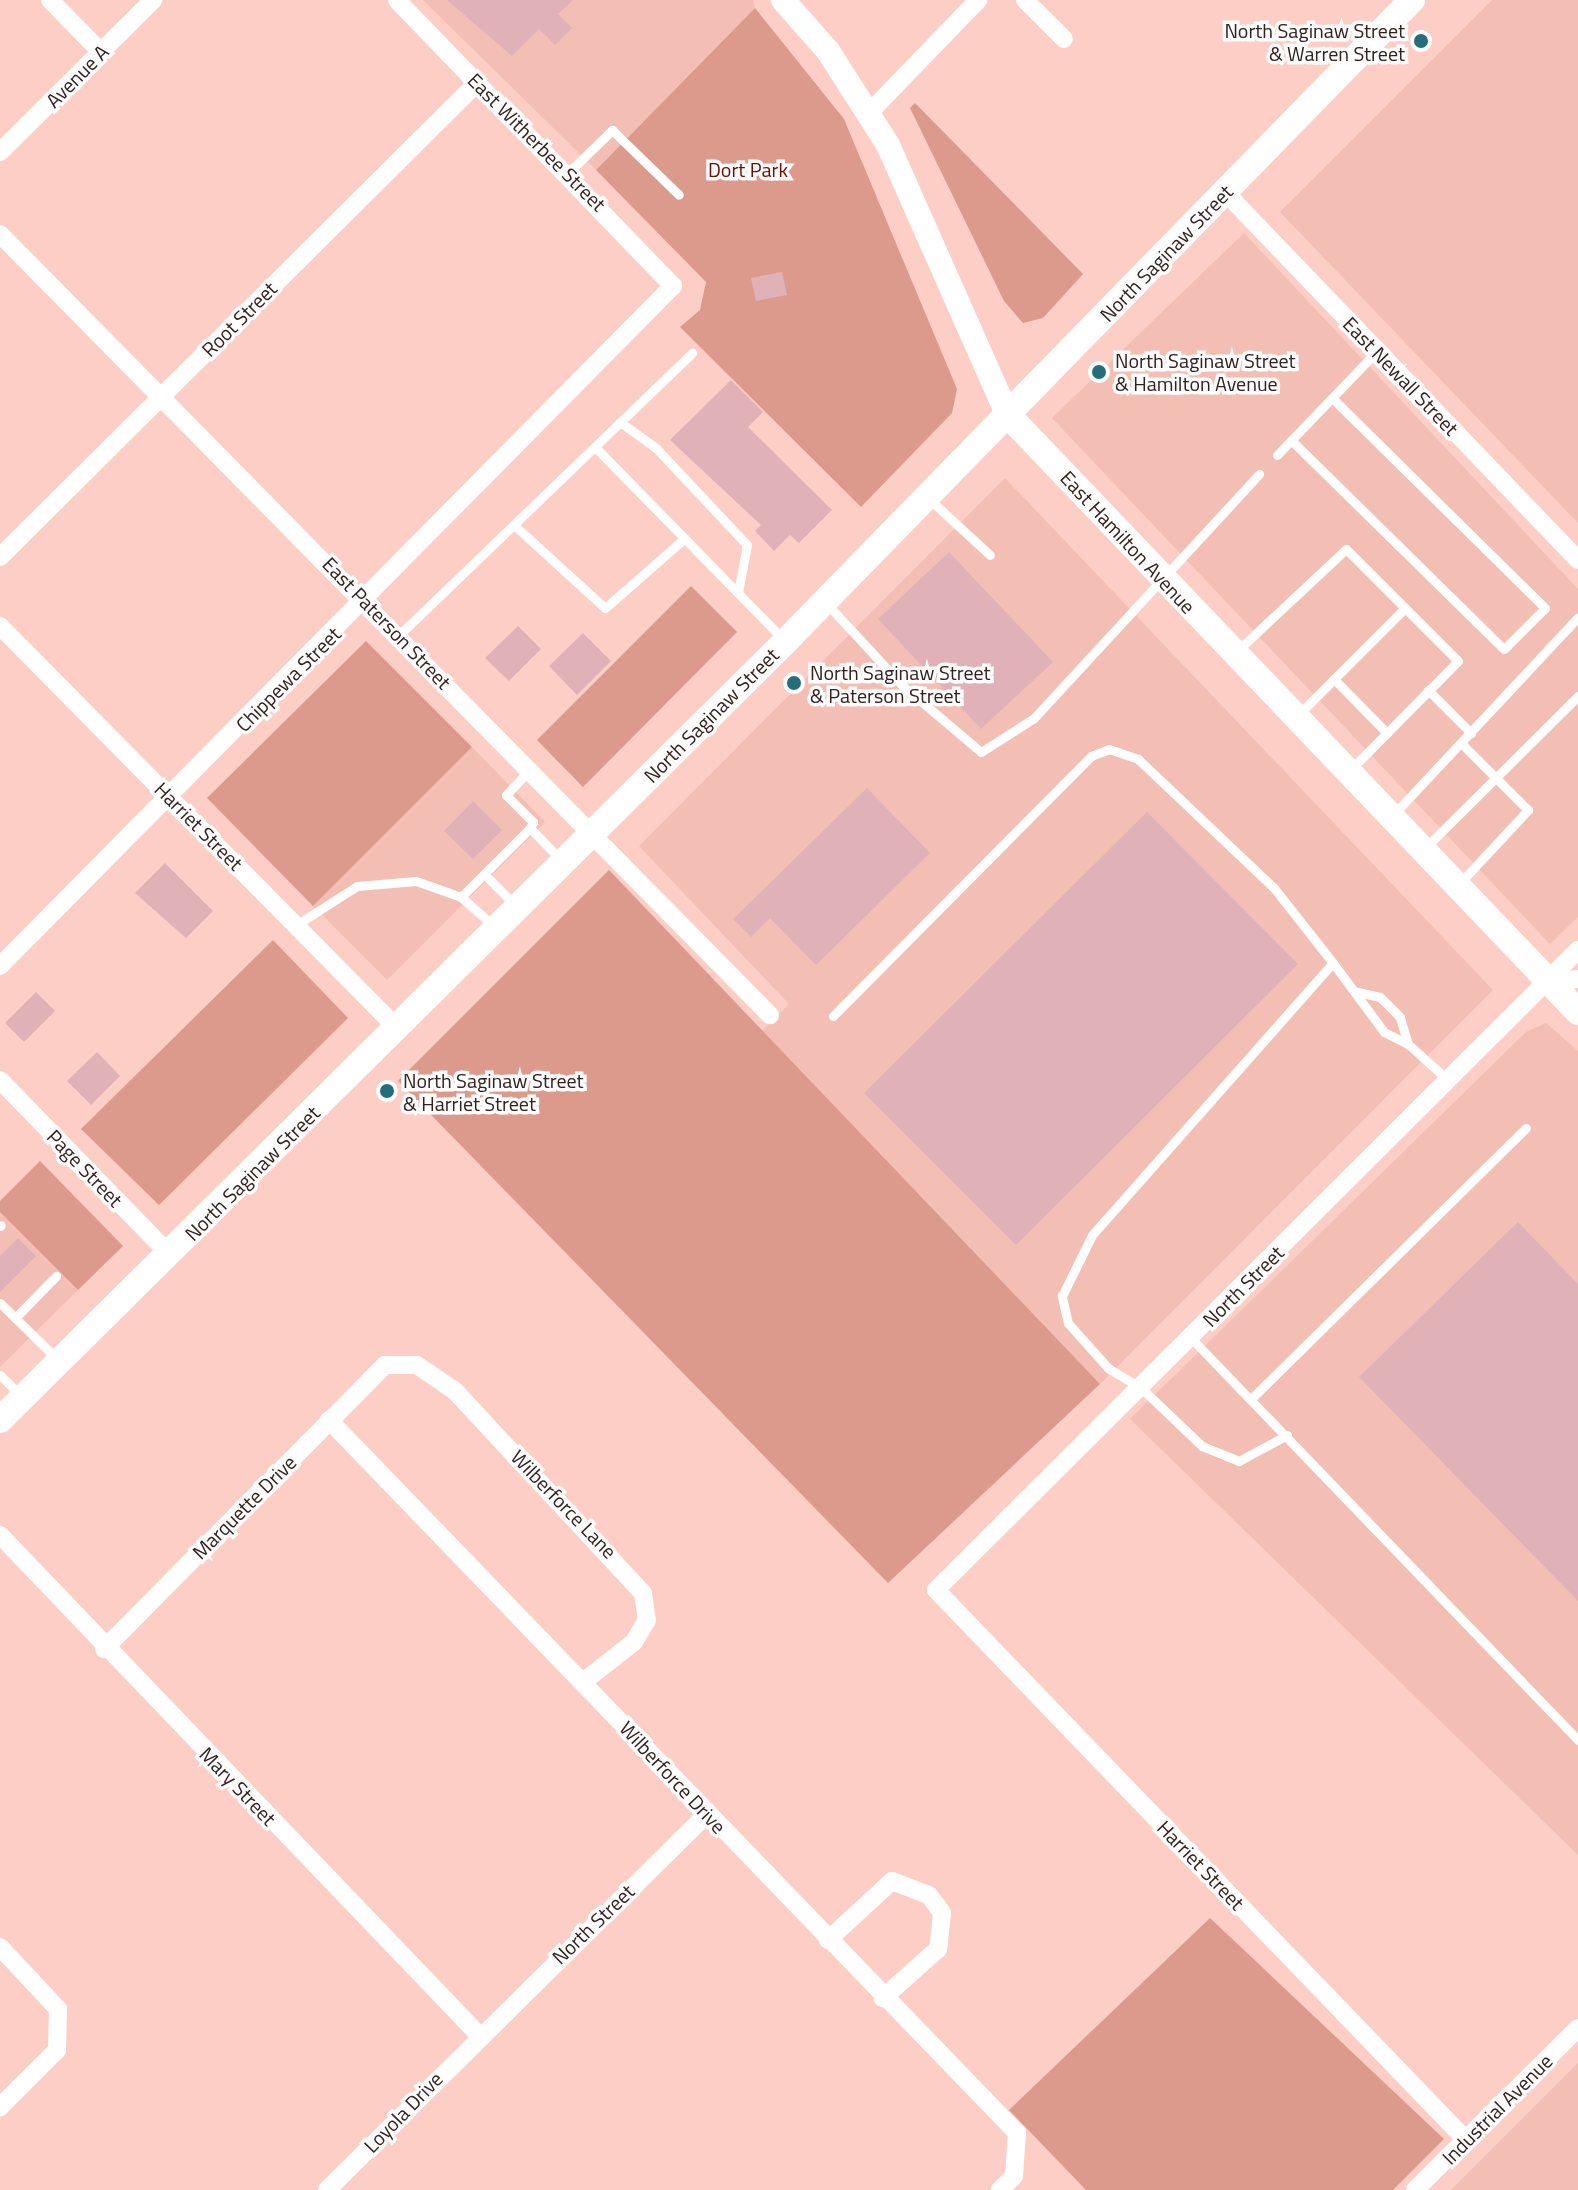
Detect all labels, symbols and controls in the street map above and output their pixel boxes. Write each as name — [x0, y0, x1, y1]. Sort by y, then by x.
place label: North Saginaw Street & Warren Street — [1224, 18, 1405, 65]
marker: North Saginaw Street & Warren Street — [1412, 32, 1430, 50]
street label: Avenue A — [41, 40, 113, 112]
street label: East Witherbee Street — [463, 68, 611, 216]
park label: Dort Park — [708, 157, 788, 181]
street label: North Saginaw Street — [1095, 180, 1237, 326]
street label: Root Street — [197, 277, 281, 361]
street label: East Newall Street — [1338, 312, 1464, 440]
place label: North Saginaw Street & Hamilton Avenue — [1115, 348, 1296, 395]
marker: North Saginaw Street & Hamilton Avenue — [1090, 363, 1108, 381]
street label: East Hamilton Avenue — [1056, 466, 1200, 618]
street label: East Paterson Street — [318, 552, 456, 694]
street label: Chippewa Street — [231, 622, 345, 736]
street label: North Saginaw Street — [639, 643, 783, 787]
place label: North Saginaw Street & Paterson Street — [810, 660, 991, 707]
marker: North Saginaw Street & Paterson Street — [785, 674, 803, 692]
street label: Harriet Street — [150, 777, 248, 875]
place label: North Saginaw Street & Harriet Street — [403, 1068, 584, 1115]
marker: North Saginaw Street & Harriet Street — [378, 1082, 396, 1100]
street label: North Saginaw Street — [180, 1101, 324, 1245]
street label: Page Street — [42, 1124, 128, 1212]
street label: North Street — [1198, 1241, 1288, 1331]
street label: Wilberforce Lane — [506, 1445, 622, 1563]
street label: Marquette Drive — [187, 1450, 301, 1564]
street label: Wilberforce Drive — [615, 1716, 731, 1838]
street label: Mary Street — [195, 1742, 281, 1830]
street label: Harriet Street — [1153, 1815, 1249, 1915]
street label: North Street — [547, 1879, 639, 1969]
street label: Industrial Avenue — [1437, 2049, 1557, 2169]
street label: Loyola Drive — [359, 2067, 447, 2157]

